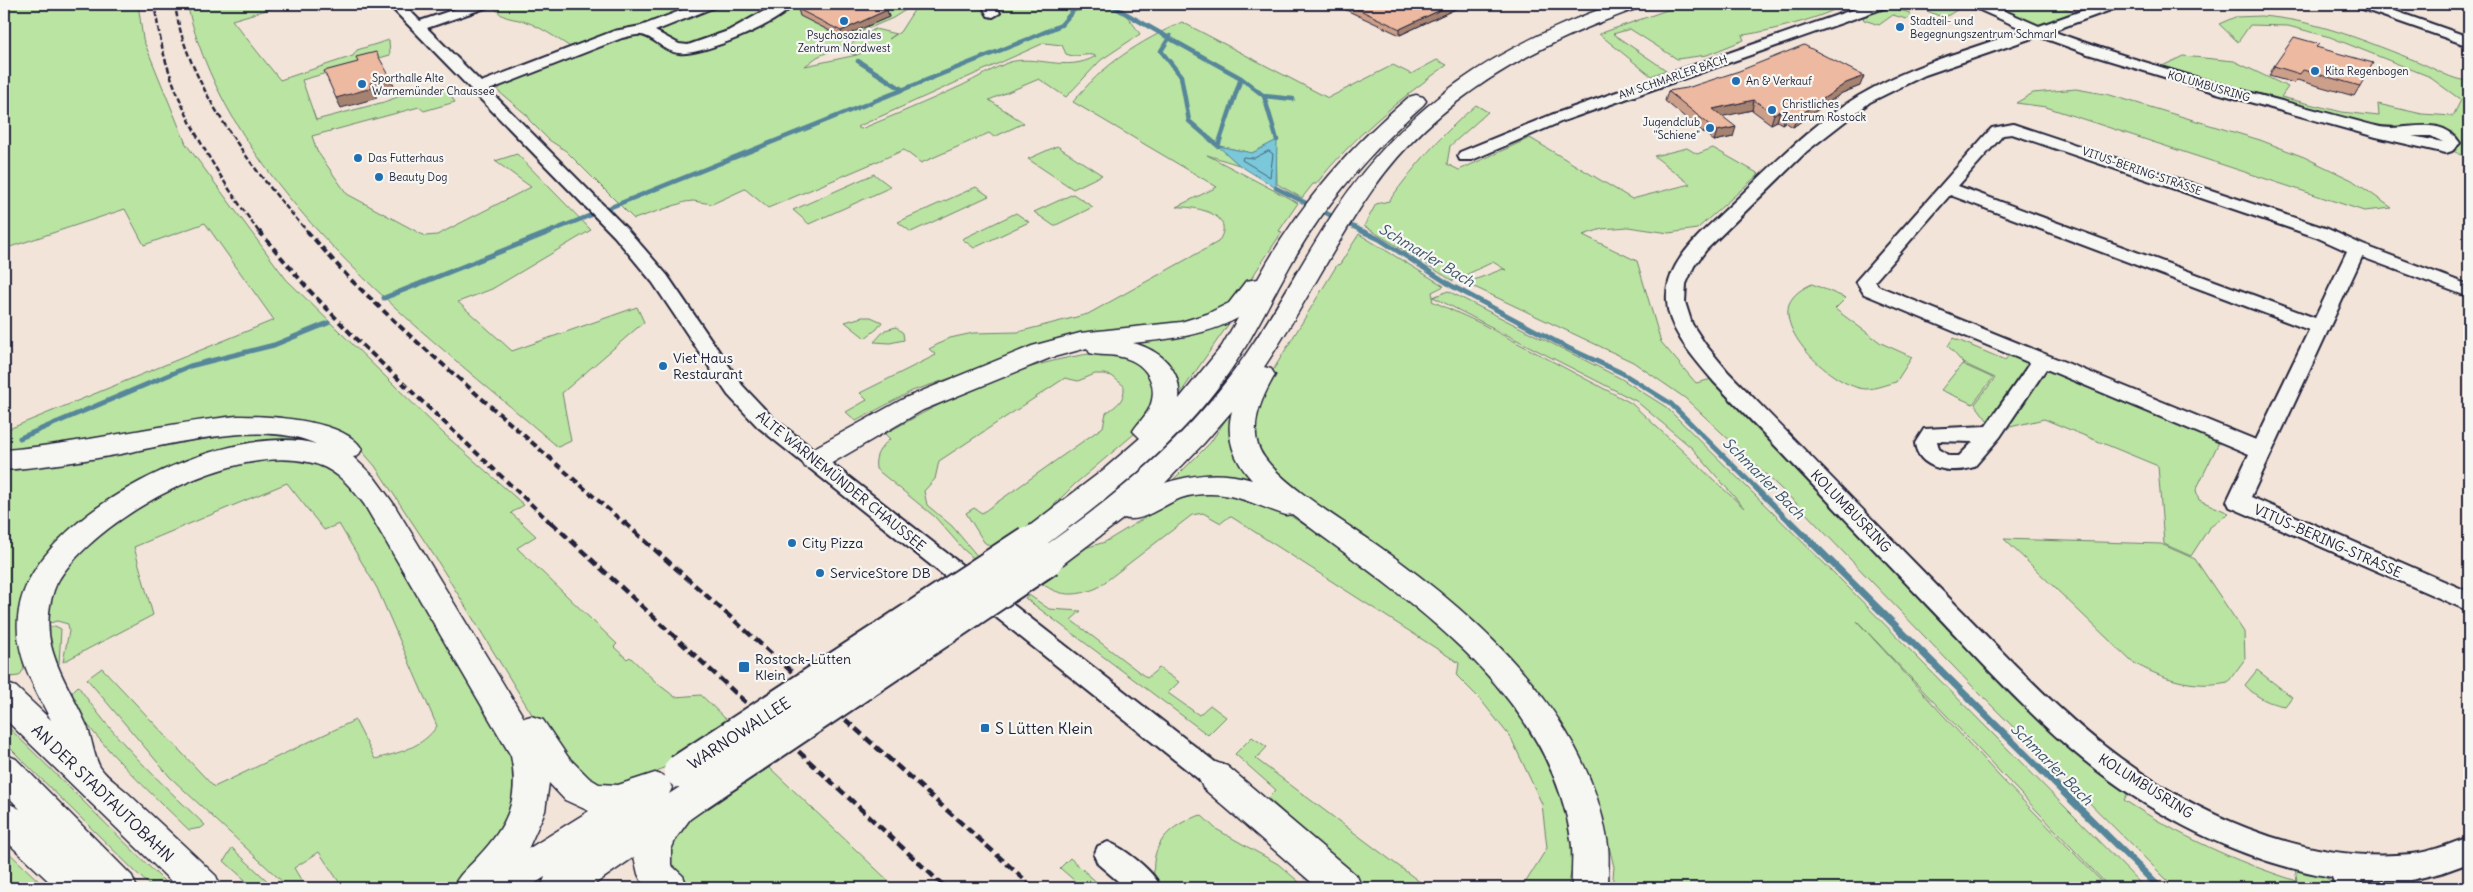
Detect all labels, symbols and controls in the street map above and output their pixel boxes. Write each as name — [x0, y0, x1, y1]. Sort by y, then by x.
place label: Stadteil- und Begegnungszentrum Schmarl — [1910, 14, 2057, 41]
marker: Psychosoziales Zentrum Nordwest — [838, 15, 850, 27]
marker: Stadteil- und Begegnungszentrum Schmarl — [1894, 21, 1906, 33]
place label: Psychosoziales Zentrum Nordwest — [798, 28, 891, 55]
street label: AM SCHMARLER BACH — [1617, 52, 1729, 102]
place label: Kita Regenbogen — [2325, 64, 2409, 78]
marker: Kita Regenbogen — [2309, 65, 2321, 77]
street label: KOLUMBUSRING — [2166, 68, 2252, 105]
place label: Sporthalle Alte Warnemünder Chaussee — [372, 71, 495, 98]
place label: An & Verkauf — [1746, 74, 1812, 88]
marker: An & Verkauf — [1730, 75, 1742, 87]
marker: Sporthalle Alte Warnemünder Chaussee — [356, 78, 368, 90]
place label: Christliches Zentrum Rostock — [1782, 97, 1867, 124]
marker: Christliches Zentrum Rostock — [1766, 104, 1778, 116]
place label: Jugendclub "Schiene" — [1643, 115, 1700, 142]
marker: Jugendclub "Schiene" — [1704, 122, 1716, 134]
street label: VITUS-BERING-STRASSE — [2080, 144, 2204, 198]
place label: Das Futterhaus — [368, 151, 444, 165]
marker: Das Futterhaus — [352, 152, 364, 164]
place label: Beauty Dog — [389, 170, 447, 184]
marker: Beauty Dog — [373, 171, 385, 183]
water label: Schmarler Bach — [1376, 219, 1479, 291]
place label: Viet Haus Restaurant — [673, 349, 743, 383]
marker: Viet Haus Restaurant — [657, 360, 669, 372]
street label: ALTE WARNEMÜNDER CHAUSSEE — [753, 407, 929, 555]
water label: Schmarler Bach — [1719, 433, 1809, 523]
street label: KOLUMBUSRING — [1807, 466, 1895, 556]
street label: VITUS-BERING-STRASSE — [2251, 500, 2405, 582]
place label: City Pizza — [802, 534, 863, 552]
marker: City Pizza — [786, 537, 798, 549]
place label: ServiceStore DB — [830, 564, 931, 582]
marker: ServiceStore DB — [814, 567, 826, 579]
place label: Rostock-Lütten Klein — [755, 650, 851, 684]
marker: Rostock-Lütten Klein — [737, 660, 751, 674]
street label: WARNOWALLEE — [684, 692, 794, 774]
place label: S Lütten Klein — [995, 718, 1093, 738]
water label: Schmarler Bach — [2007, 719, 2097, 809]
street label: AN DER STADTAUTOBAHN — [28, 720, 178, 866]
marker: S Lütten Klein — [979, 722, 991, 734]
street label: KOLUMBUSRING — [2095, 750, 2197, 822]

